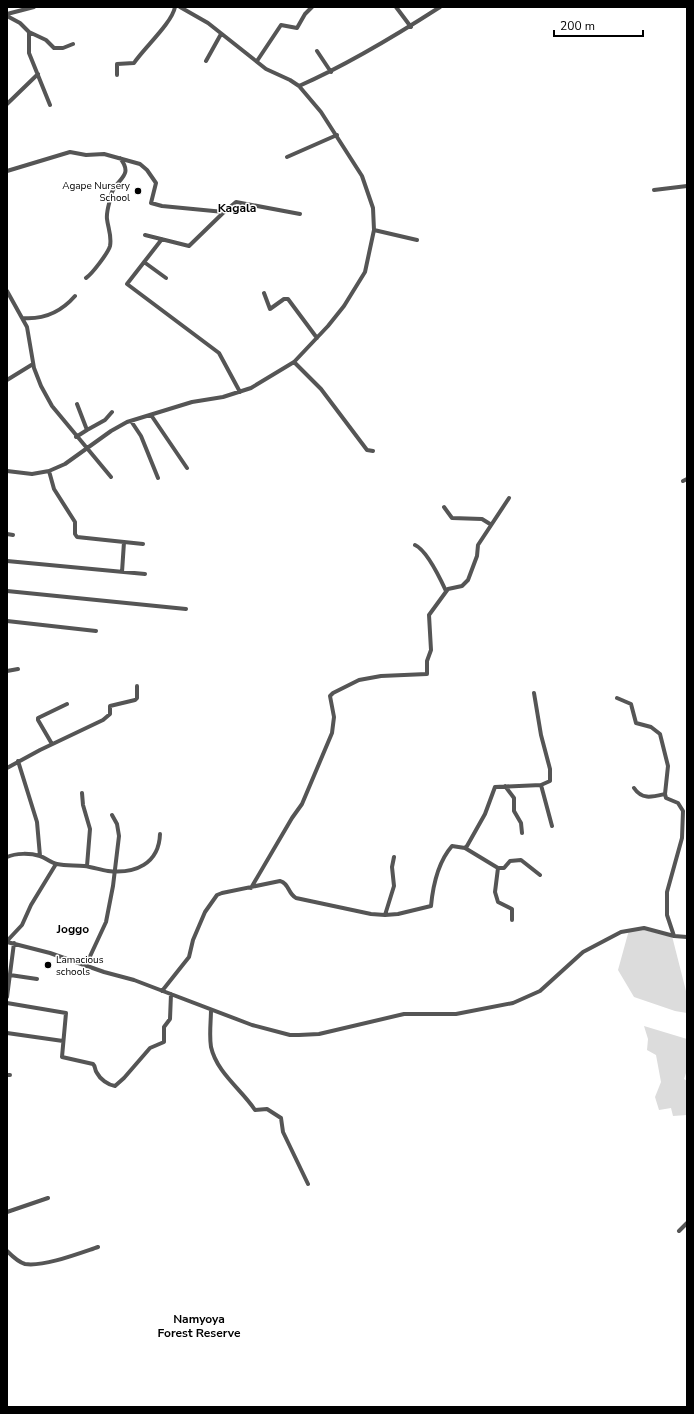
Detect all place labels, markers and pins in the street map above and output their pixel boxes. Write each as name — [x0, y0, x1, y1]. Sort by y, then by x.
place label: Agape Nursery School — [62, 179, 131, 205]
marker: Agape Nursery School — [133, 186, 143, 196]
place label: Lamacious schools — [56, 953, 104, 979]
marker: Lamacious schools — [43, 960, 53, 970]

